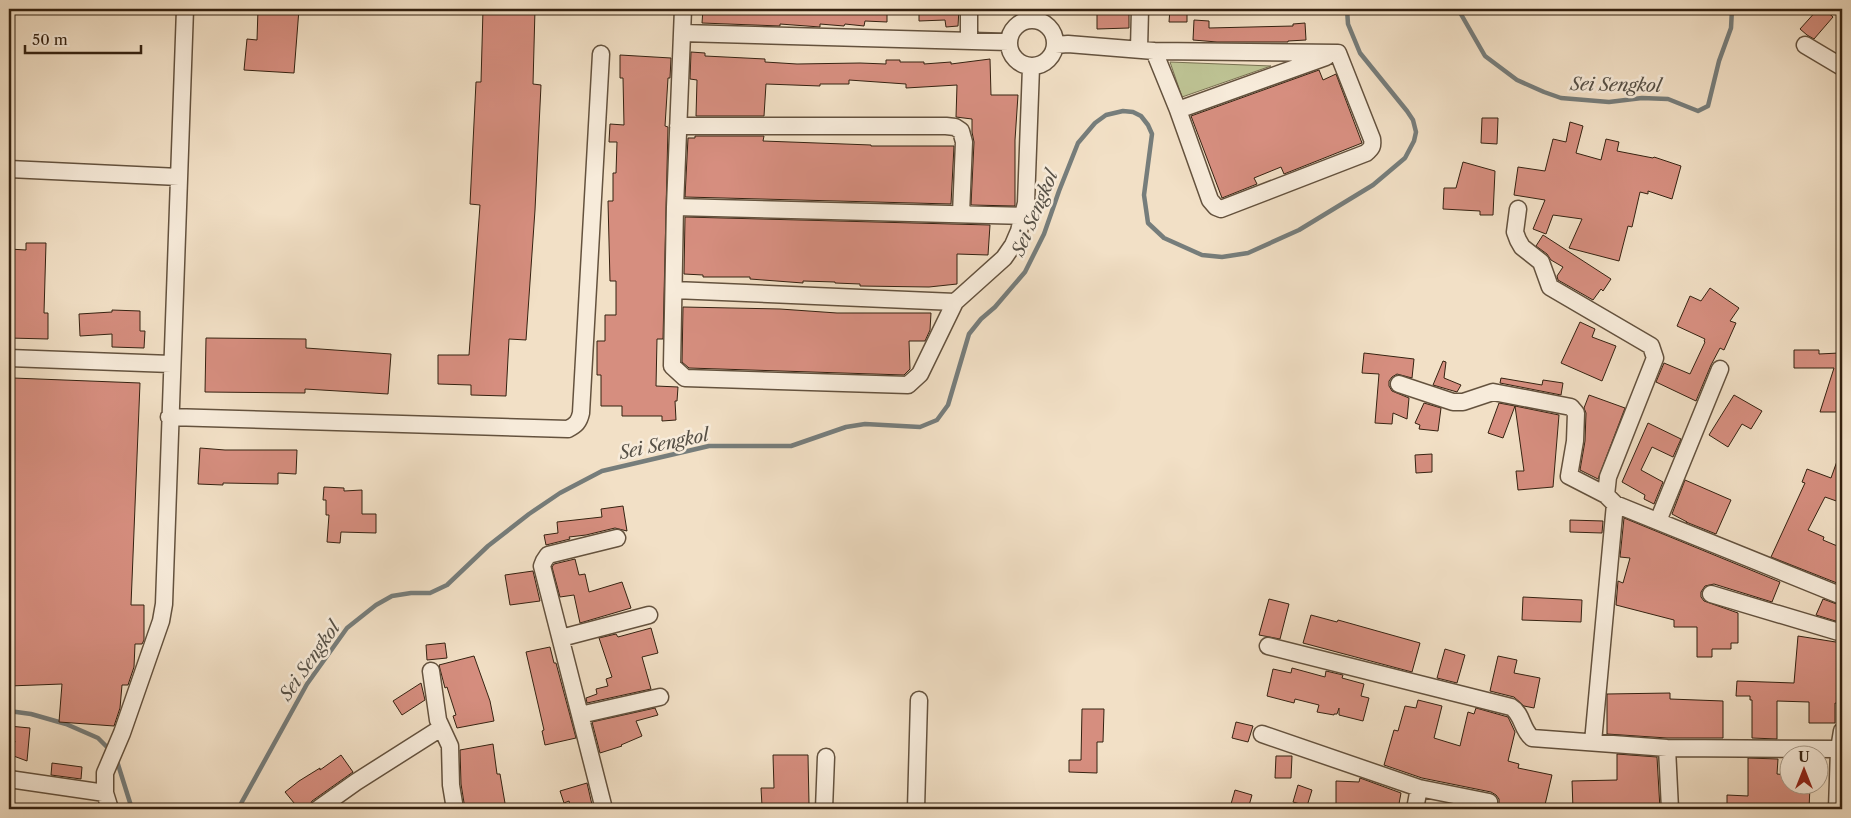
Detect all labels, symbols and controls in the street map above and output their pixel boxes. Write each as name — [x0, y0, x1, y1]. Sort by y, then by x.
scale bar — [25, 22, 141, 54]
text: 50 m — [32, 30, 68, 49]
water label: Sei Sengkol — [1569, 73, 1664, 97]
water label: Sei Sengkol — [1007, 165, 1064, 260]
water label: Sei Sengkol — [616, 423, 713, 464]
water label: Sei Sengkol — [274, 616, 346, 705]
north arrow — [1778, 746, 1828, 796]
text: U — [1798, 748, 1810, 766]

